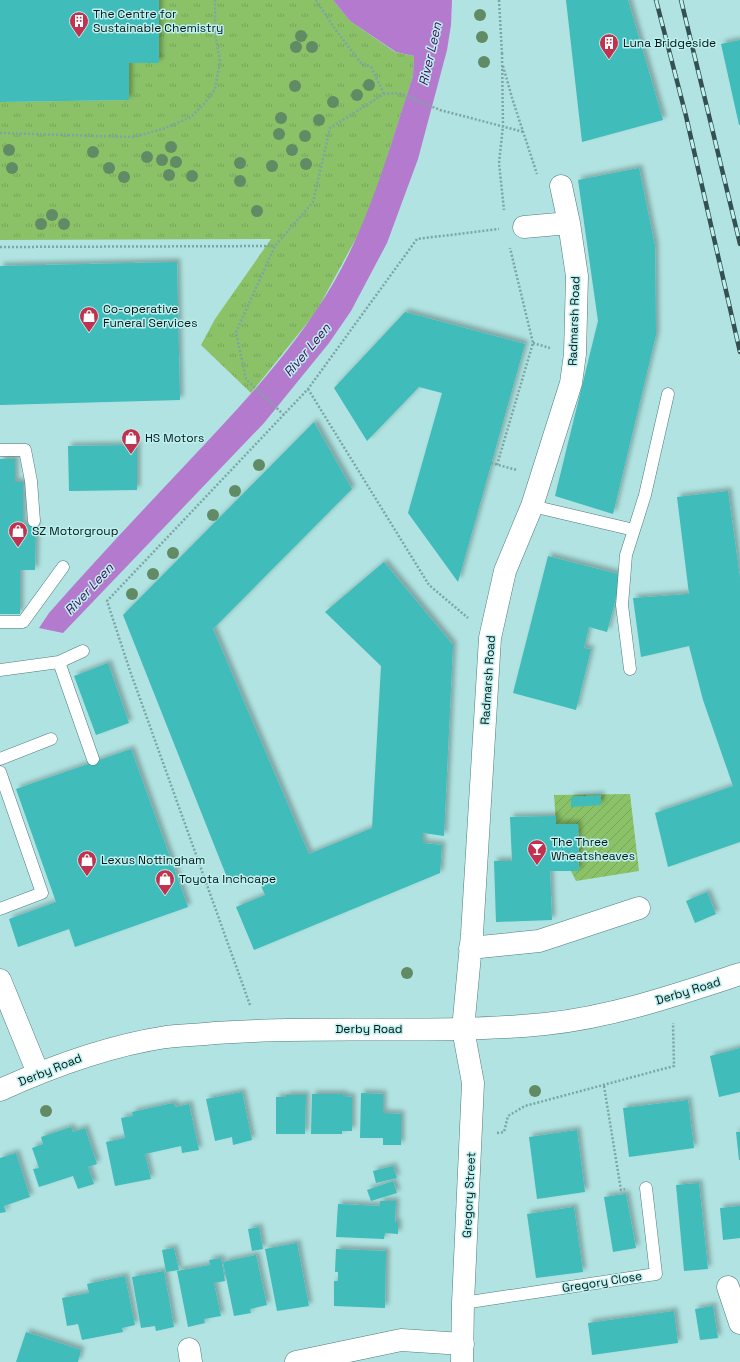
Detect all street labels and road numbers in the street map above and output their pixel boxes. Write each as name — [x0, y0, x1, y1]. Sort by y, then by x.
street label: Radmarsh Road — [564, 276, 584, 366]
street label: Radmarsh Road — [477, 635, 499, 725]
street label: Derby Road — [654, 974, 722, 1008]
street label: Derby Road — [335, 1021, 403, 1037]
street label: Derby Road — [16, 1050, 84, 1090]
street label: Gregory Street — [459, 1152, 479, 1238]
street label: Gregory Close — [561, 1268, 643, 1296]

